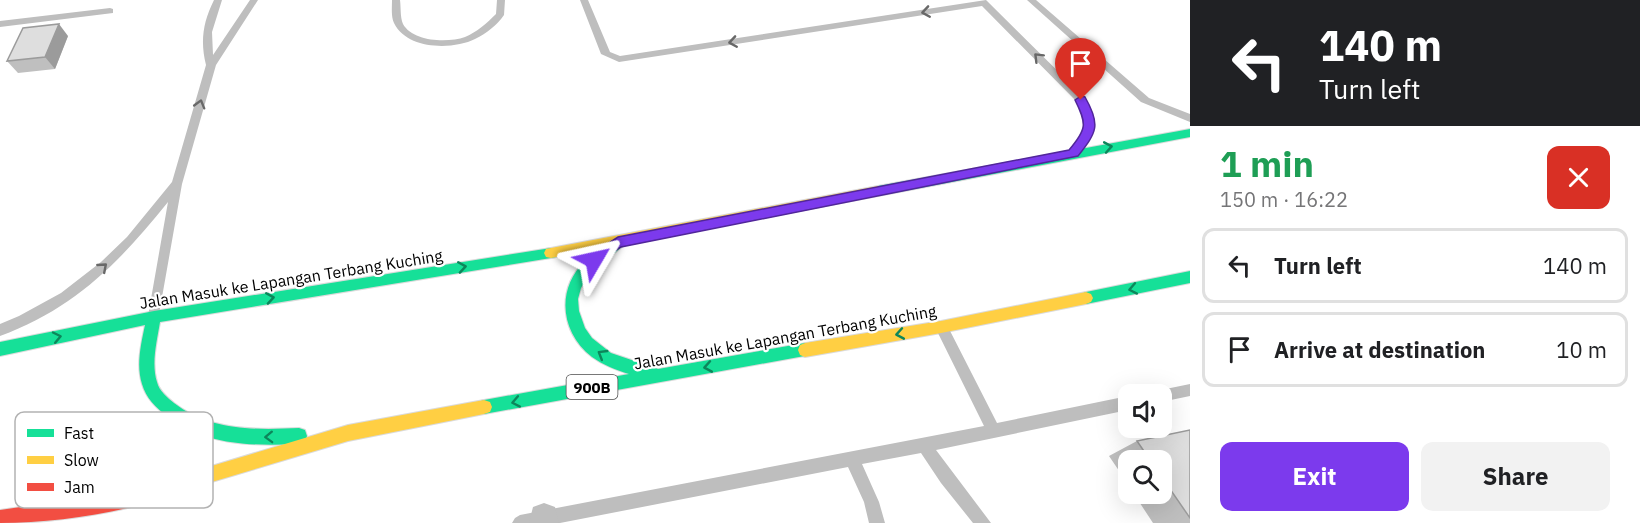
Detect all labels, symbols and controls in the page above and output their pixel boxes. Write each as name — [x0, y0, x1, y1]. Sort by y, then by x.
one-way arrow — [922, 6, 931, 18]
text: 140 m — [1319, 18, 1442, 73]
icon: left — [1220, 24, 1298, 102]
one-way arrow — [729, 35, 738, 47]
pin — [1055, 38, 1106, 100]
icon: arrive — [1064, 47, 1097, 80]
one-way arrow — [1035, 54, 1046, 65]
text: Turn left — [1319, 71, 1420, 106]
one-way arrow — [193, 99, 205, 110]
text: 1 min — [1220, 140, 1314, 187]
one-way arrow — [1103, 142, 1113, 154]
button: close — [1547, 146, 1610, 209]
text: 150 m · 16:22 — [1220, 186, 1348, 213]
position arrow — [562, 228, 626, 292]
street label: Jalan Masuk ke Lapangan Terbang Kuching — [138, 245, 445, 313]
icon: left — [1223, 249, 1256, 282]
text: Turn left — [1274, 251, 1362, 280]
text: 140 m — [1543, 251, 1607, 280]
one-way arrow — [457, 262, 467, 274]
one-way arrow — [96, 263, 107, 274]
one-way arrow — [1128, 282, 1138, 295]
one-way arrow — [265, 293, 274, 305]
street label: Jalan Masuk ke Lapangan Terbang Kuching — [632, 300, 938, 373]
one-way arrow — [895, 328, 905, 340]
one-way arrow — [52, 332, 62, 345]
icon: arrive — [1223, 333, 1256, 366]
text: Arrive at destination — [1274, 335, 1485, 364]
text: 10 m — [1556, 335, 1607, 364]
one-way arrow — [598, 350, 608, 361]
one-way arrow — [703, 360, 712, 372]
road number: 900B — [566, 375, 618, 399]
map controls — [1118, 384, 1172, 504]
button: sound — [1118, 384, 1172, 438]
one-way arrow — [511, 395, 521, 407]
legend — [15, 412, 213, 508]
text: Fast — [64, 423, 94, 443]
one-way arrow — [265, 431, 274, 443]
button: Exit — [1220, 442, 1409, 511]
button: Share — [1421, 442, 1610, 511]
text: Slow — [64, 450, 99, 470]
button: search — [1118, 450, 1172, 504]
text: Jam — [64, 477, 95, 497]

